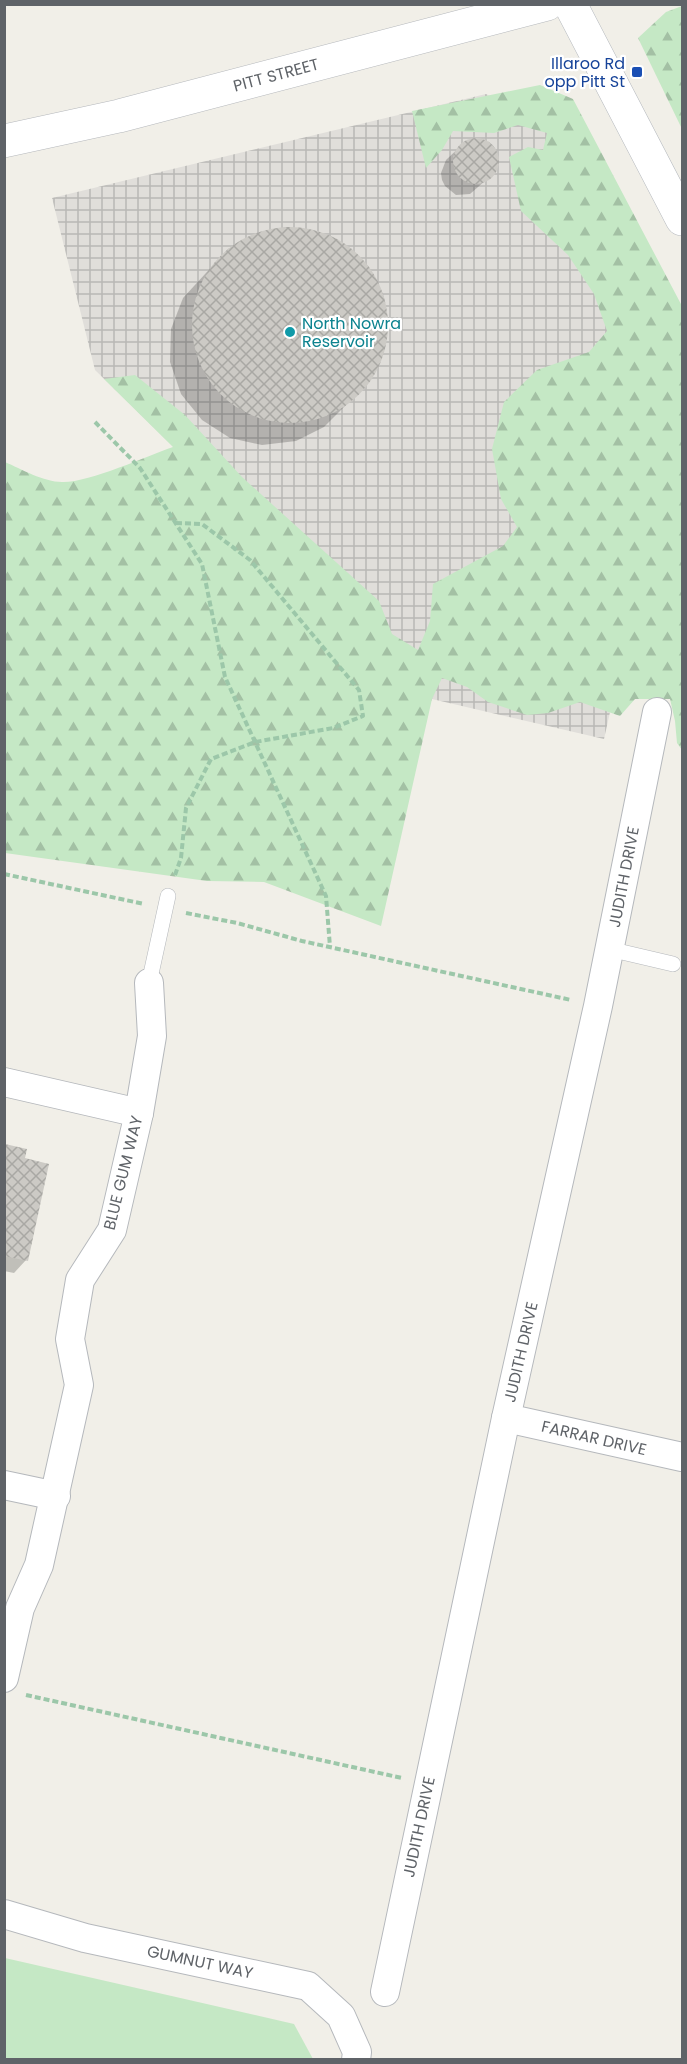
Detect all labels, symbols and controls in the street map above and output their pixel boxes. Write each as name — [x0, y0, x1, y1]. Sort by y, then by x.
street label: PITT STREET — [231, 52, 322, 97]
place label: Illaroo Rd opp Pitt St — [545, 52, 625, 93]
marker: Illaroo Rd opp Pitt St — [630, 65, 644, 79]
place label: North Nowra Reservoir — [302, 312, 401, 353]
marker: North Nowra Reservoir — [283, 325, 297, 339]
street label: JUDITH DRIVE — [603, 824, 645, 930]
street label: BLUE GUM WAY — [98, 1113, 148, 1233]
street label: JUDITH DRIVE — [498, 1299, 544, 1405]
street label: FARRAR DRIVE — [539, 1415, 649, 1461]
street label: JUDITH DRIVE — [397, 1774, 441, 1880]
street label: GUMNUT WAY — [145, 1940, 256, 1985]

